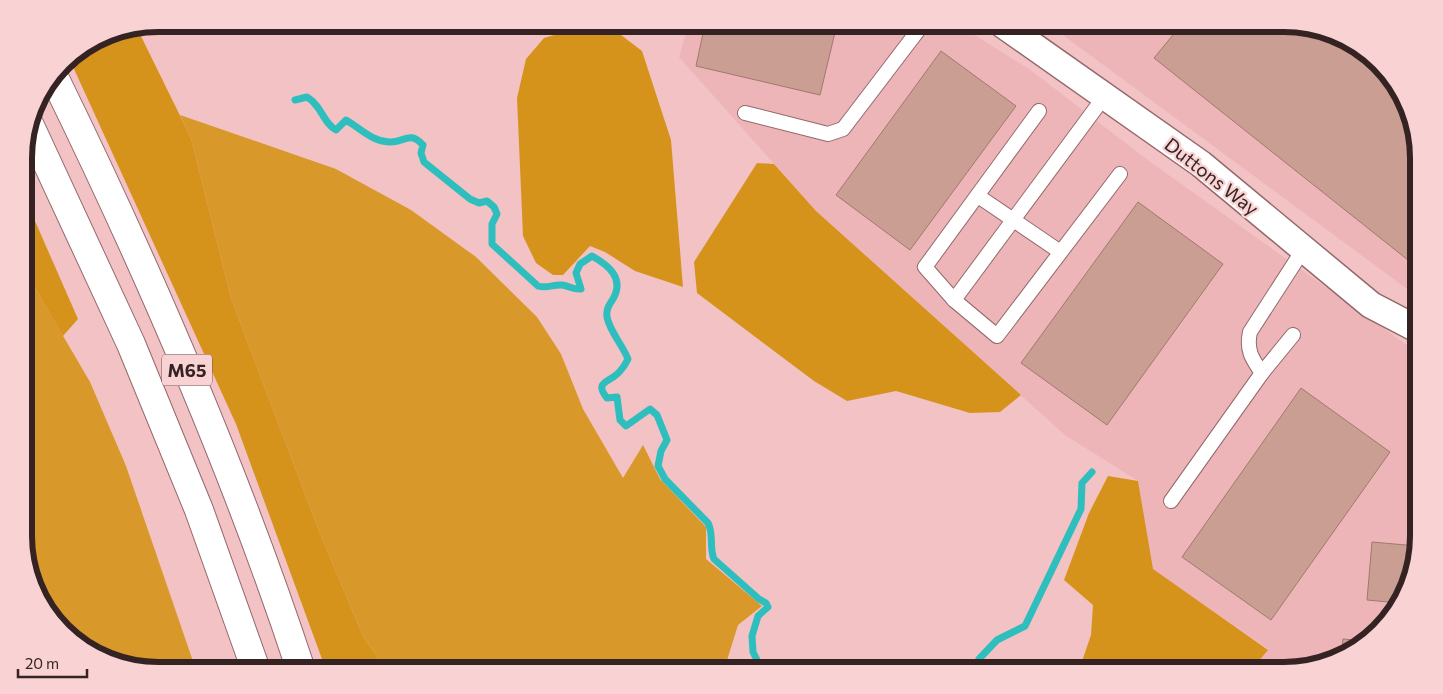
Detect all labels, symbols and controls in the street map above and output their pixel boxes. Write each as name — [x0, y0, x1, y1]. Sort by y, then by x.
street label: Duttons Way — [1161, 132, 1264, 220]
road number: M65 — [162, 354, 212, 386]
scale bar — [18, 646, 86, 678]
text: 20 m — [25, 654, 59, 672]

